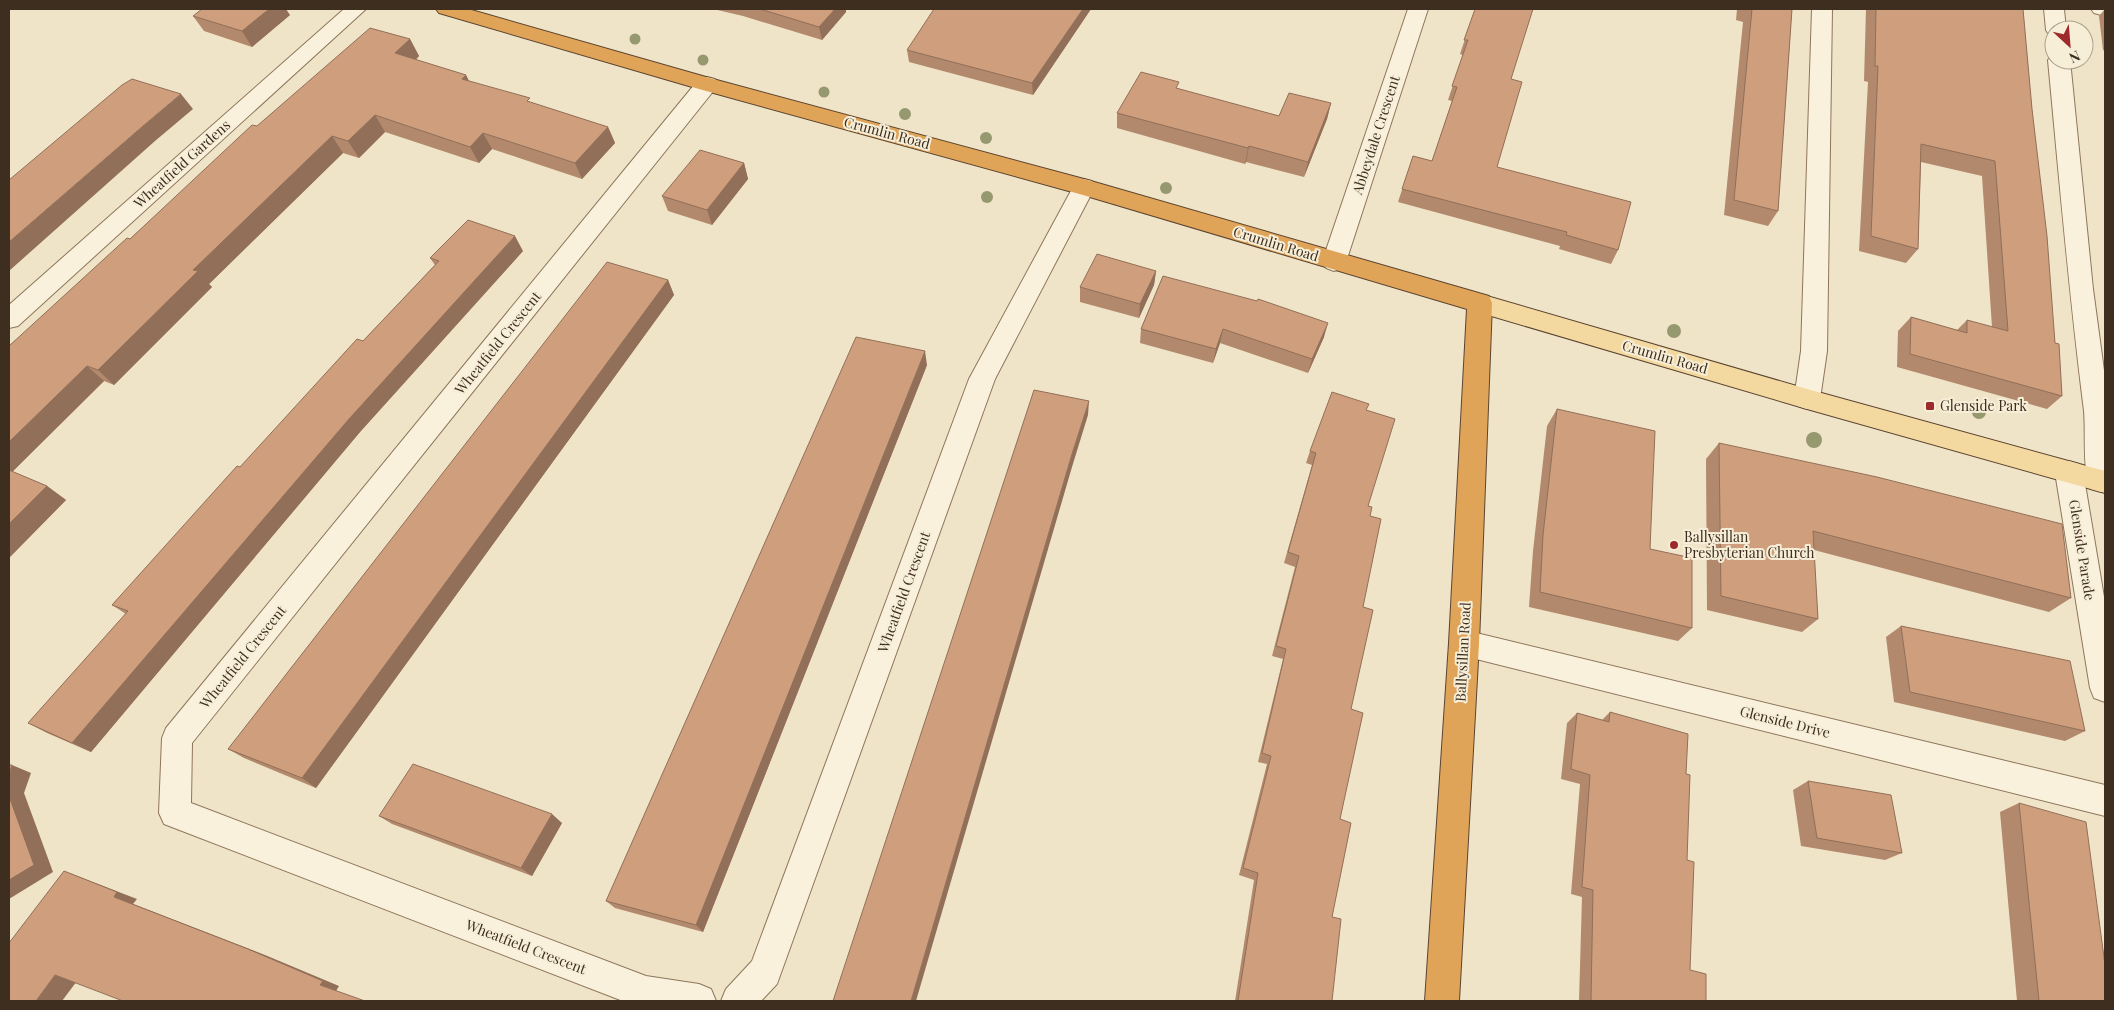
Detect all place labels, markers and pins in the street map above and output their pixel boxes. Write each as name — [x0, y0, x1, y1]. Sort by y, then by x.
place label: Glenside Park — [1940, 396, 2027, 415]
marker: Glenside Park — [1924, 400, 1936, 412]
place label: Ballysillan Presbyterian Church — [1684, 527, 1815, 562]
marker: Ballysillan Presbyterian Church — [1668, 539, 1680, 551]

